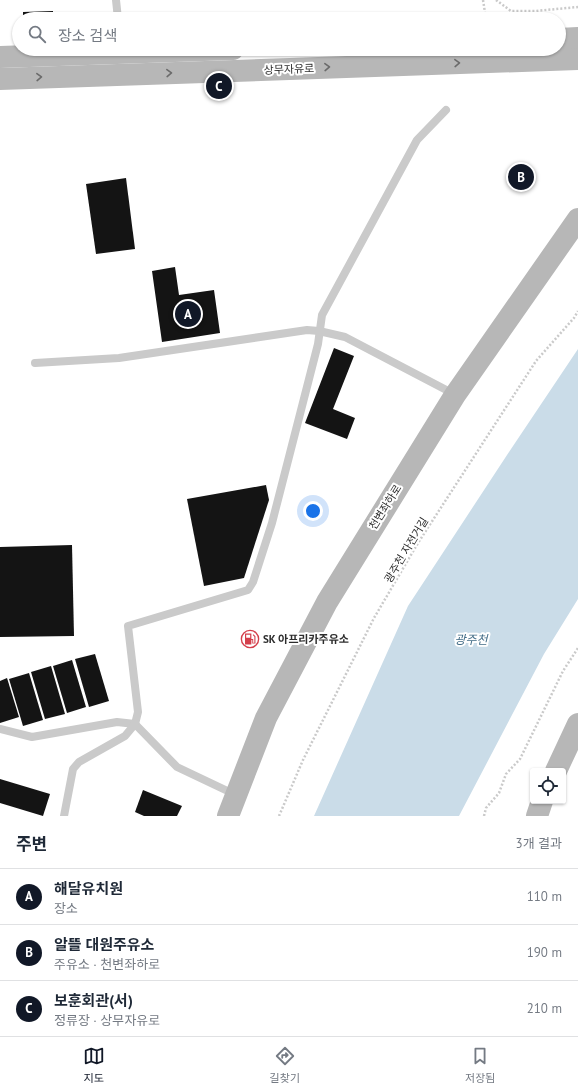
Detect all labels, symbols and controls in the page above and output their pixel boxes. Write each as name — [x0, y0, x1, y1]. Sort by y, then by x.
search box — [12, 12, 566, 56]
icon: search — [26, 23, 48, 45]
text: 장소 검색 — [58, 26, 117, 45]
one-way arrow — [454, 59, 460, 67]
street label: 상무자유로 — [263, 61, 315, 77]
one-way arrow — [324, 63, 330, 72]
one-way arrow — [166, 69, 172, 77]
pin: C — [206, 71, 232, 101]
one-way arrow — [36, 73, 42, 82]
pin: B — [508, 162, 534, 192]
pin: A — [175, 299, 201, 329]
street label: 천변좌하로 — [366, 482, 404, 532]
your location — [303, 501, 323, 521]
street label: 광주천 자전거길 — [381, 515, 431, 585]
fuel station icon: SK 아프리카주유소 — [240, 629, 260, 649]
place label: SK 아프리카주유소 — [263, 632, 349, 646]
water label: 광주천 — [454, 632, 490, 647]
map controls — [530, 768, 566, 804]
button: locate — [530, 768, 566, 804]
text: 주변 — [16, 833, 47, 855]
text: 3개 결과 — [516, 835, 562, 852]
text: 해달유치원 — [54, 879, 123, 898]
text: A — [25, 888, 33, 905]
text: 110 m — [527, 888, 562, 905]
text: 장소 — [54, 900, 78, 917]
text: 알뜰 대원주유소 — [54, 935, 154, 954]
text: B — [25, 944, 33, 961]
text: 190 m — [527, 944, 562, 961]
text: 주유소 · 천변좌하로 — [54, 956, 160, 973]
text: 보훈회관(서) — [54, 991, 133, 1010]
text: C — [25, 1000, 33, 1017]
text: 210 m — [527, 1000, 562, 1017]
text: 정류장 · 상무자유로 — [54, 1012, 160, 1029]
tab: 지도 — [83, 1045, 105, 1085]
tab: 길찾기 — [270, 1045, 300, 1085]
tab: 저장됨 — [465, 1045, 495, 1085]

